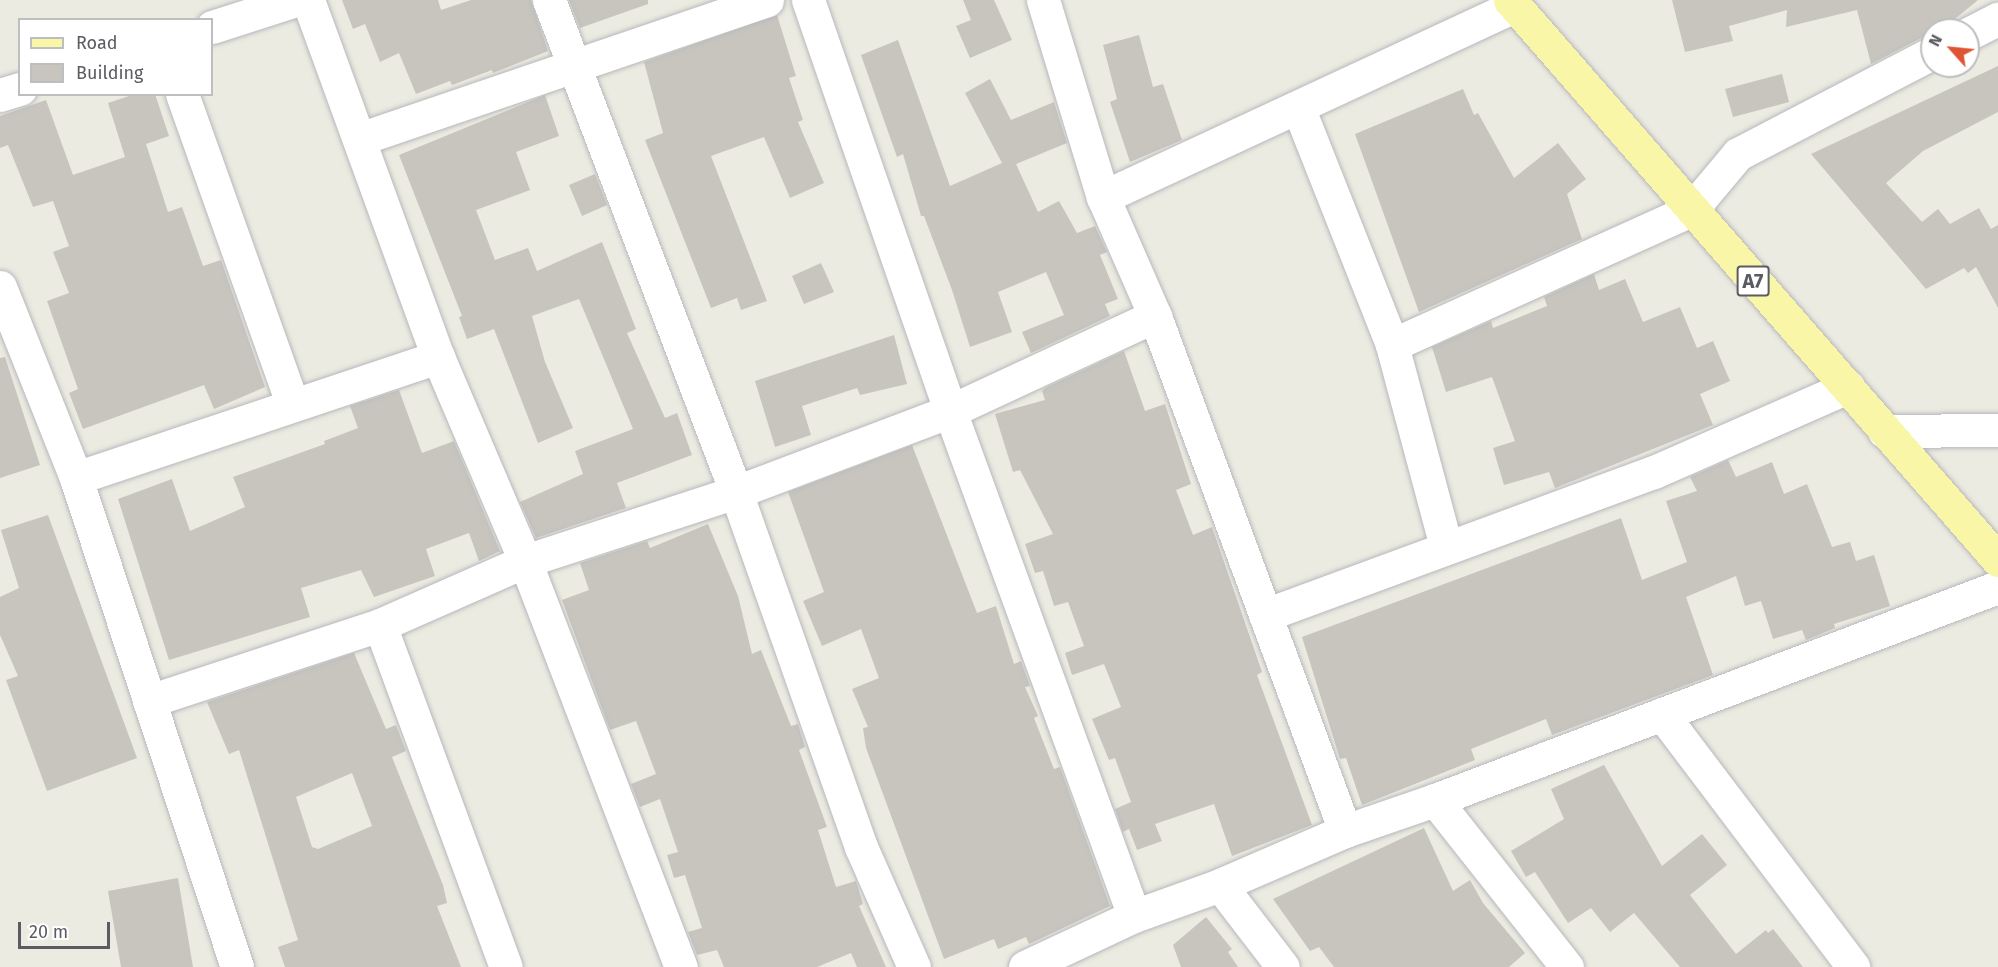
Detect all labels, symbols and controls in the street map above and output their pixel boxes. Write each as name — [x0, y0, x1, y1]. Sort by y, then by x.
legend — [18, 18, 213, 96]
north arrow — [1920, 18, 1980, 78]
text: N — [1924, 31, 1946, 50]
text: Road — [76, 32, 118, 54]
text: Building — [76, 62, 143, 84]
road number: A7 — [1736, 264, 1770, 298]
scale bar — [21, 910, 112, 948]
text: 20 m — [29, 921, 68, 943]

